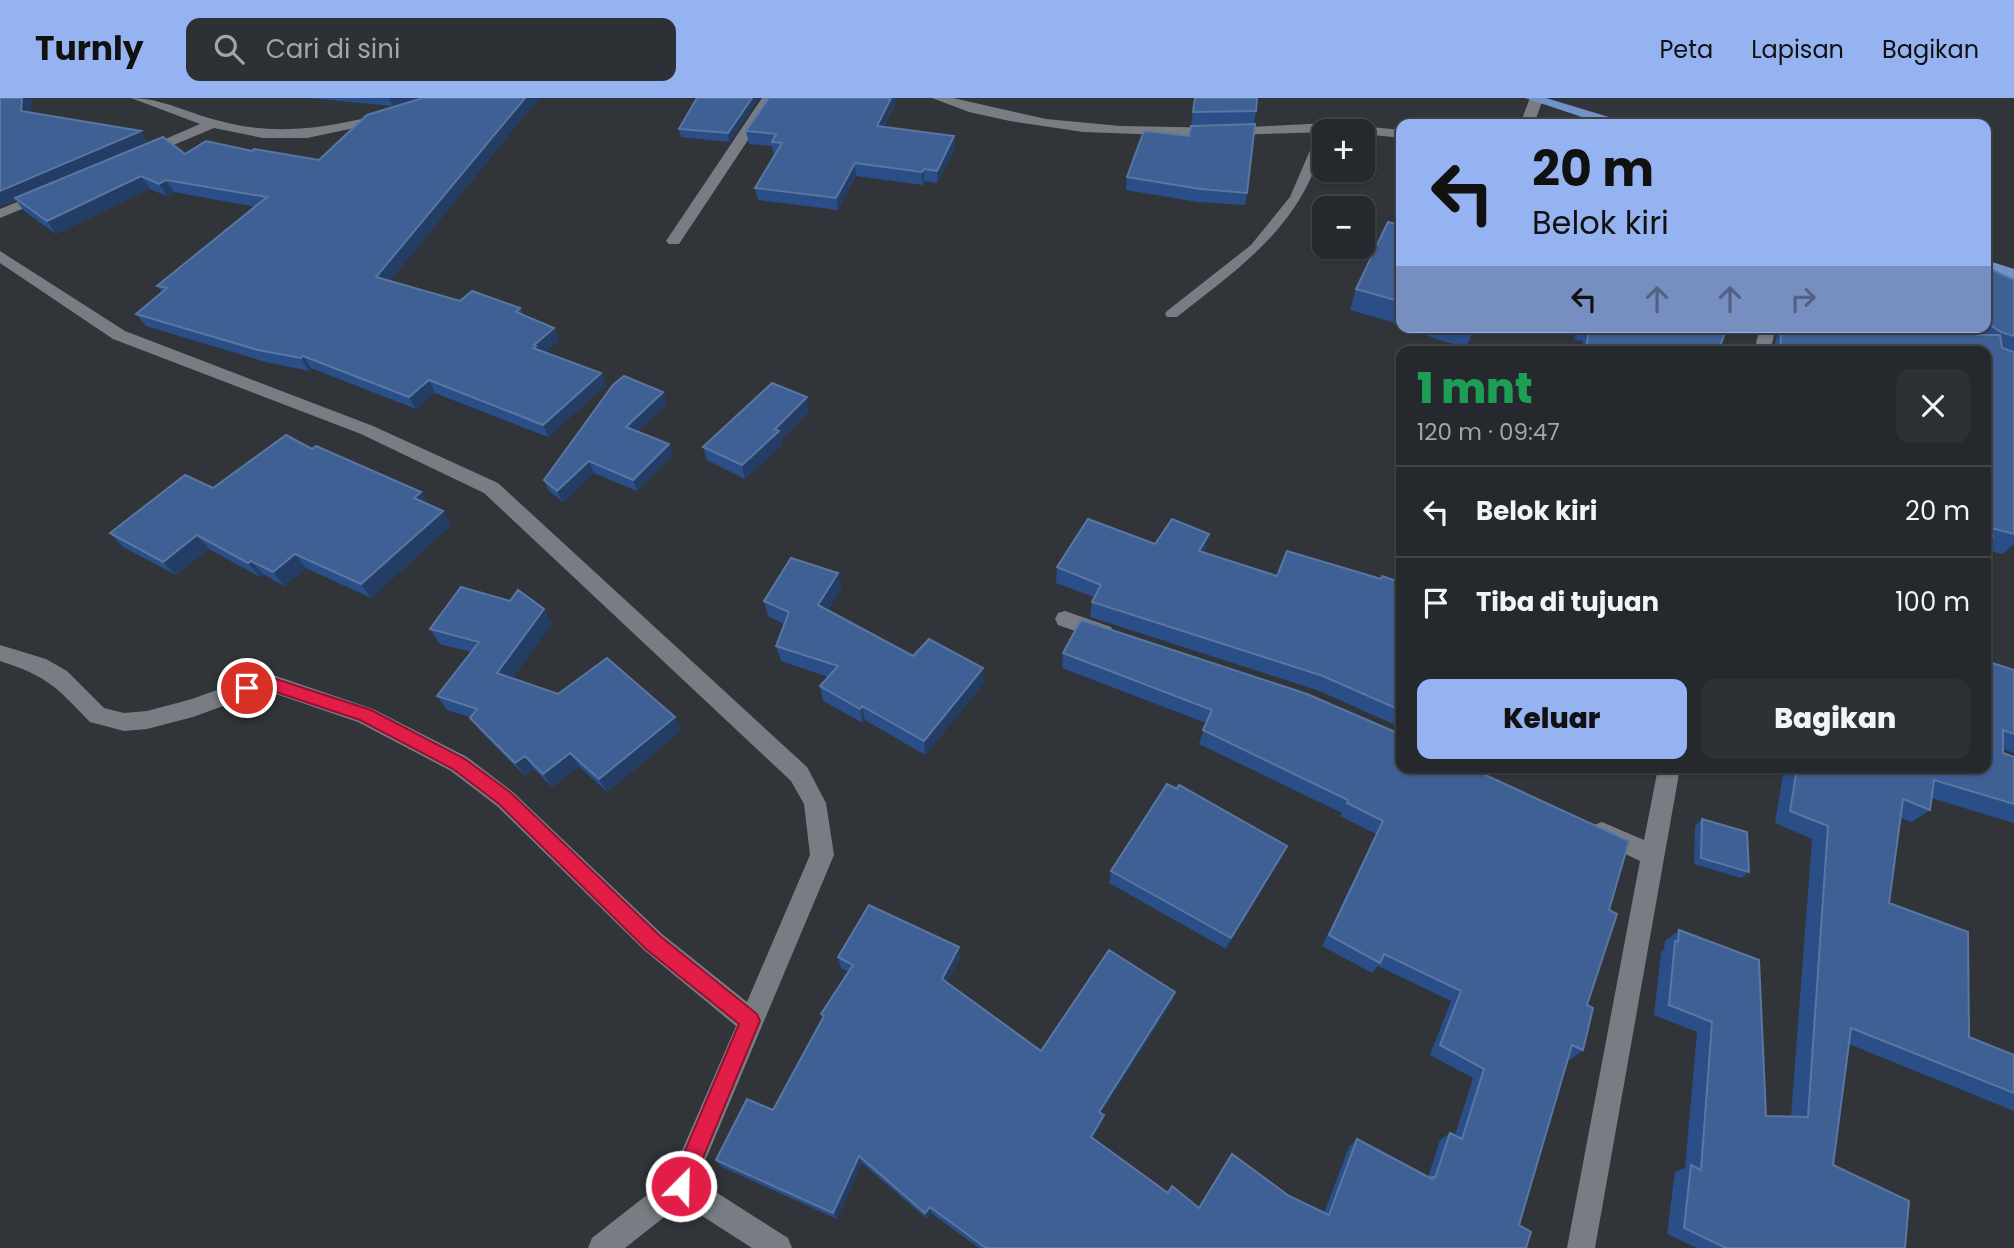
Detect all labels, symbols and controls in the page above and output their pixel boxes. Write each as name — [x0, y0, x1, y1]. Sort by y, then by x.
search box — [186, 18, 676, 81]
text: Turnly — [35, 25, 144, 72]
icon: search — [210, 30, 248, 68]
text: Cari di sini — [266, 31, 400, 67]
text: Peta — [1659, 33, 1713, 66]
text: Lapisan — [1751, 33, 1844, 66]
text: Bagikan — [1882, 33, 1979, 66]
map controls — [1312, 119, 1375, 259]
button: + — [1312, 119, 1375, 182]
text: 20 m — [1532, 135, 1654, 203]
icon: left — [1417, 147, 1508, 238]
button: − — [1312, 196, 1375, 259]
text: Belok kiri — [1532, 200, 1669, 245]
icon: left — [1565, 280, 1603, 318]
icon: ahead — [1638, 280, 1676, 318]
icon: ahead — [1711, 280, 1749, 318]
icon: right — [1784, 280, 1822, 318]
text: 1 mnt — [1417, 359, 1533, 418]
button: close — [1896, 369, 1970, 443]
text: 120 m · 09:47 — [1417, 416, 1560, 448]
icon: left — [1417, 493, 1455, 531]
text: Belok kiri — [1476, 493, 1598, 529]
text: 20 m — [1905, 493, 1970, 529]
icon: arrive — [1417, 584, 1455, 622]
text: Tiba di tujuan — [1476, 584, 1659, 620]
text: 100 m — [1895, 584, 1970, 620]
pin — [217, 658, 277, 718]
icon: arrive — [228, 669, 266, 707]
button: Keluar — [1417, 679, 1687, 759]
button: Bagikan — [1701, 679, 1970, 759]
position arrow — [644, 1149, 718, 1223]

